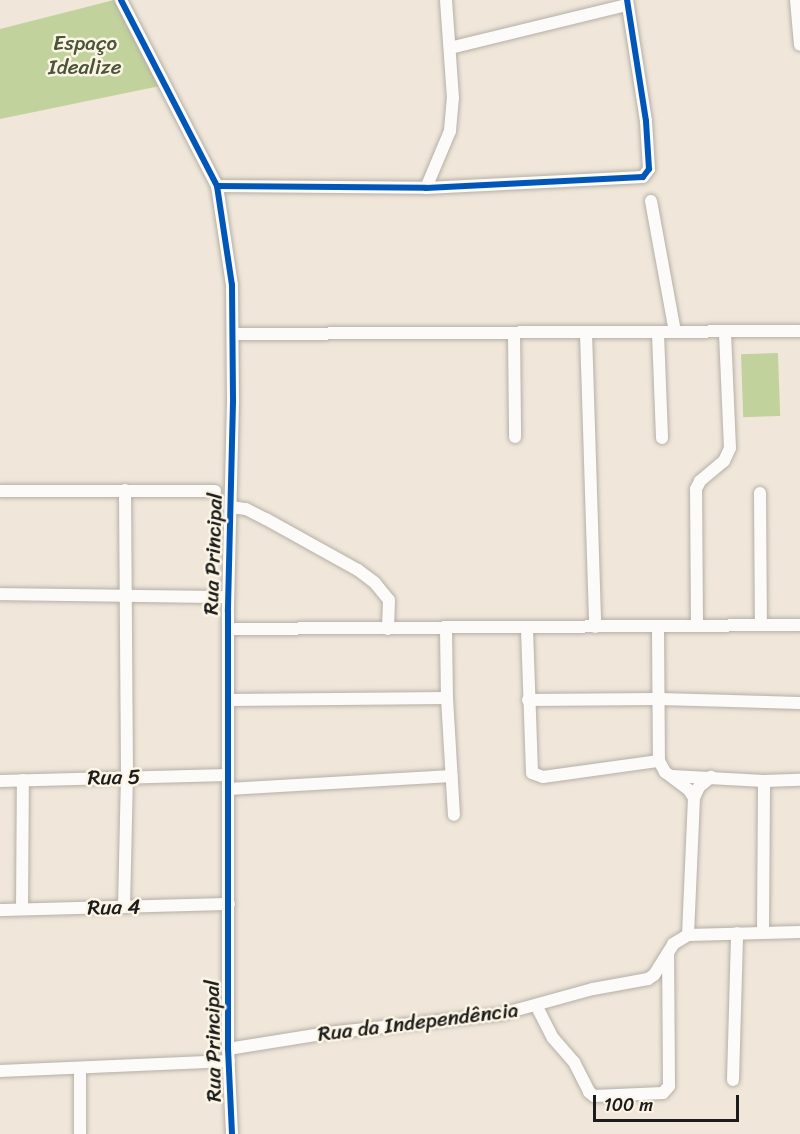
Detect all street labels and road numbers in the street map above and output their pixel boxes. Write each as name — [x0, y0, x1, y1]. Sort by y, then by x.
street label: Rua Principal — [198, 492, 228, 616]
street label: Rua 5 — [87, 764, 141, 790]
street label: Rua 4 — [87, 894, 141, 920]
street label: Rua Principal — [199, 980, 227, 1102]
street label: Rua da Independência — [316, 997, 520, 1047]

